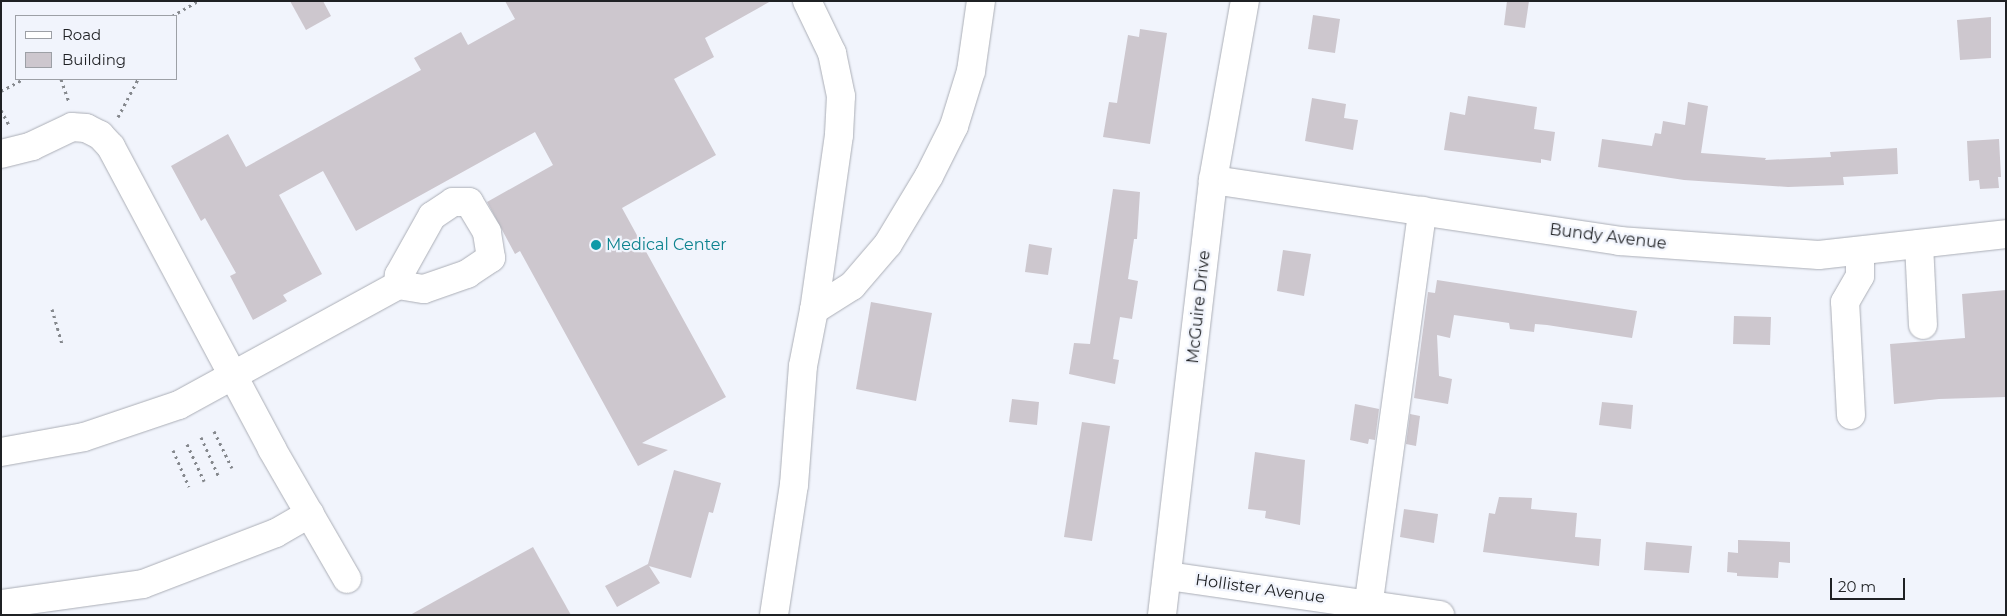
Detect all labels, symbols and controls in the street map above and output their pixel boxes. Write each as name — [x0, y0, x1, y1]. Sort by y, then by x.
legend — [15, 15, 178, 80]
text: Road — [62, 25, 101, 44]
text: Building — [62, 50, 126, 69]
street label: Bundy Avenue — [1548, 220, 1668, 254]
place label: Medical Center — [606, 235, 727, 255]
marker: Medical Center — [590, 239, 602, 251]
street label: McGuire Drive — [1184, 249, 1214, 365]
scale bar — [1832, 568, 1907, 600]
street label: Hollister Avenue — [1194, 570, 1326, 608]
text: 20 m — [1838, 577, 1876, 596]

